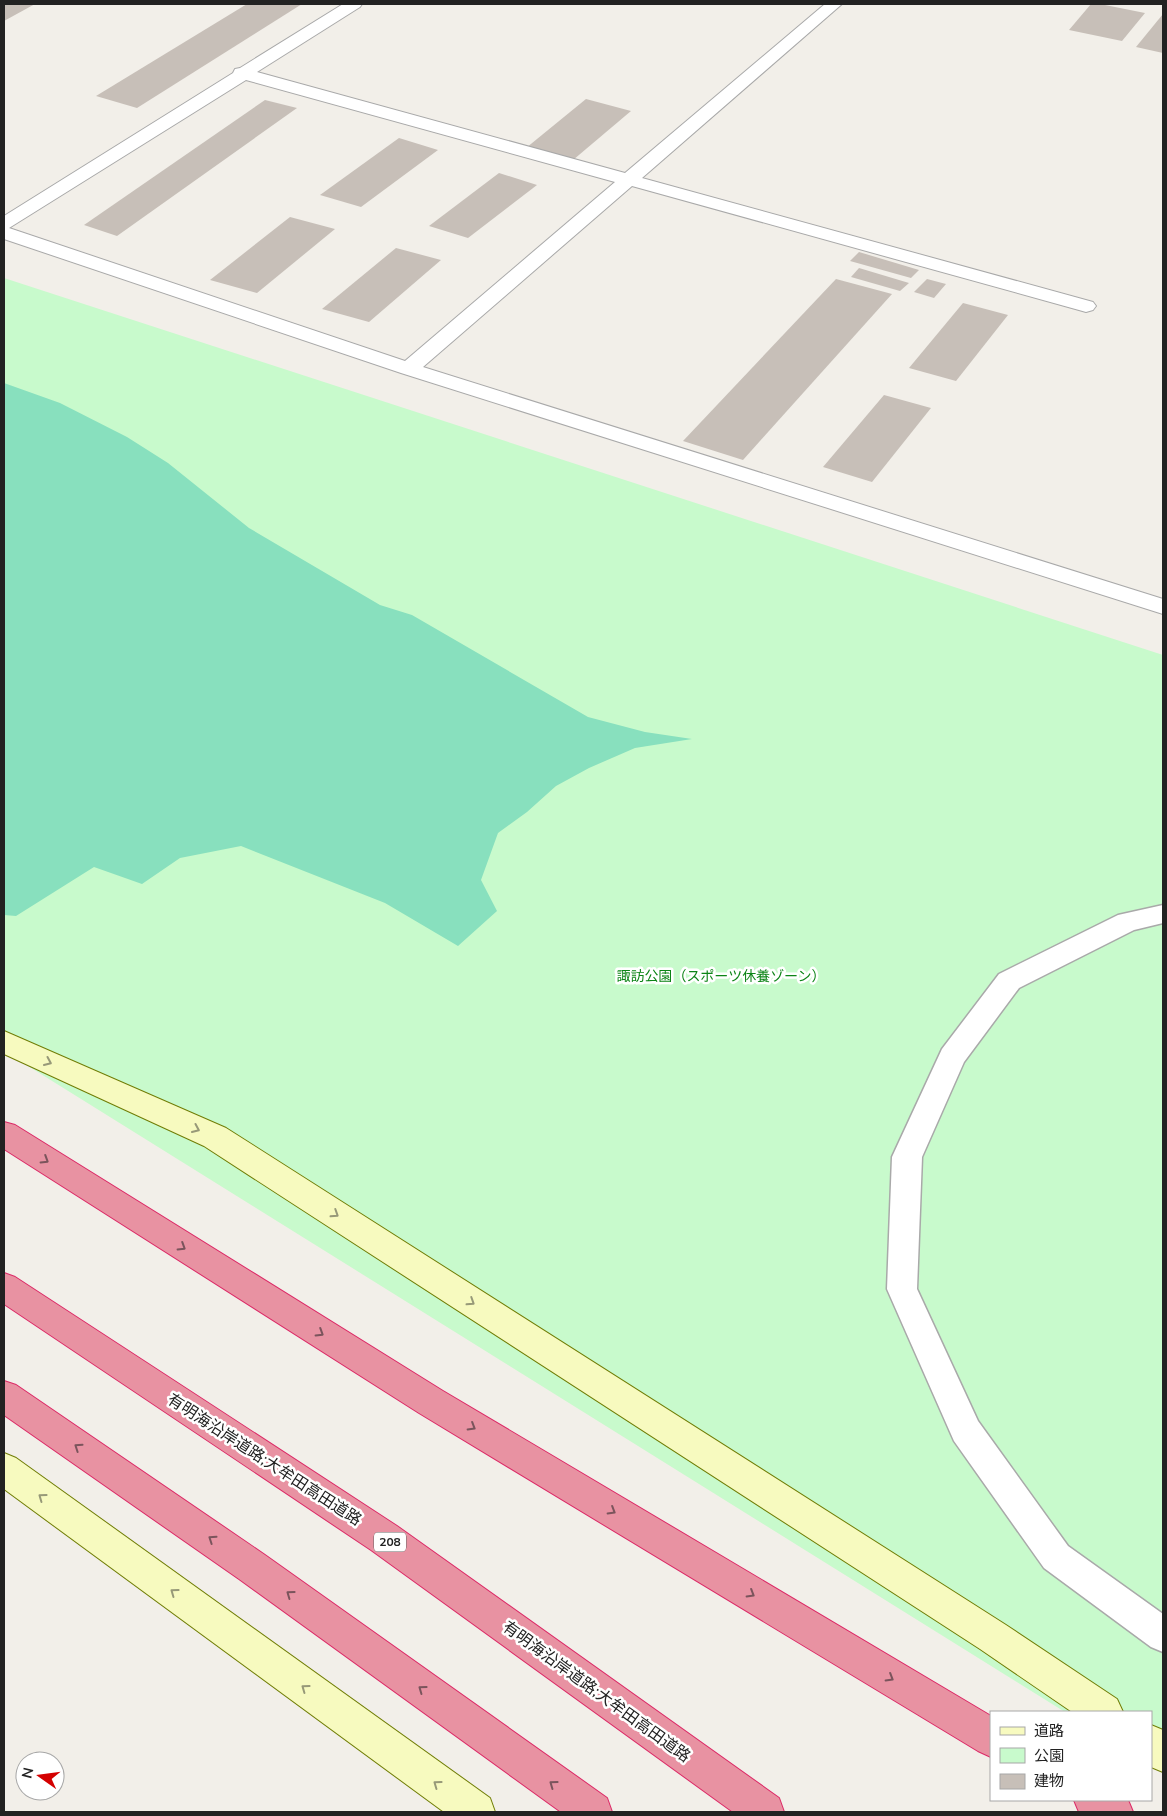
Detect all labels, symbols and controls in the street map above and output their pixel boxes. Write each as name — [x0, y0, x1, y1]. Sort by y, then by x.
park label: 諏訪公園（スポーツ休養ゾーン） — [616, 967, 826, 985]
one-way arrow — [43, 1056, 52, 1066]
one-way arrow — [191, 1122, 200, 1133]
one-way arrow — [40, 1153, 49, 1163]
one-way arrow — [329, 1208, 338, 1217]
one-way arrow — [177, 1240, 186, 1250]
one-way arrow — [466, 1295, 475, 1305]
one-way arrow — [315, 1326, 324, 1336]
street label: 有明海沿岸道路;大牟田高田道路 — [164, 1389, 366, 1529]
one-way arrow — [467, 1421, 476, 1431]
one-way arrow — [74, 1444, 84, 1453]
one-way arrow — [38, 1494, 48, 1503]
one-way arrow — [606, 1504, 615, 1514]
road number: 208 — [374, 1532, 406, 1551]
one-way arrow — [208, 1536, 218, 1545]
one-way arrow — [746, 1588, 755, 1598]
one-way arrow — [170, 1589, 180, 1598]
one-way arrow — [286, 1591, 296, 1600]
street label: 有明海沿岸道路;大牟田高田道路 — [499, 1616, 695, 1766]
one-way arrow — [885, 1672, 894, 1682]
one-way arrow — [301, 1685, 311, 1694]
one-way arrow — [418, 1686, 427, 1695]
legend — [990, 1711, 1152, 1801]
text: 道路 — [1034, 1721, 1064, 1740]
text: 公園 — [1034, 1746, 1064, 1765]
north arrow — [15, 1751, 65, 1801]
text: N — [17, 1766, 37, 1780]
text: 建物 — [1034, 1771, 1064, 1790]
one-way arrow — [434, 1781, 443, 1789]
one-way arrow — [549, 1781, 559, 1790]

